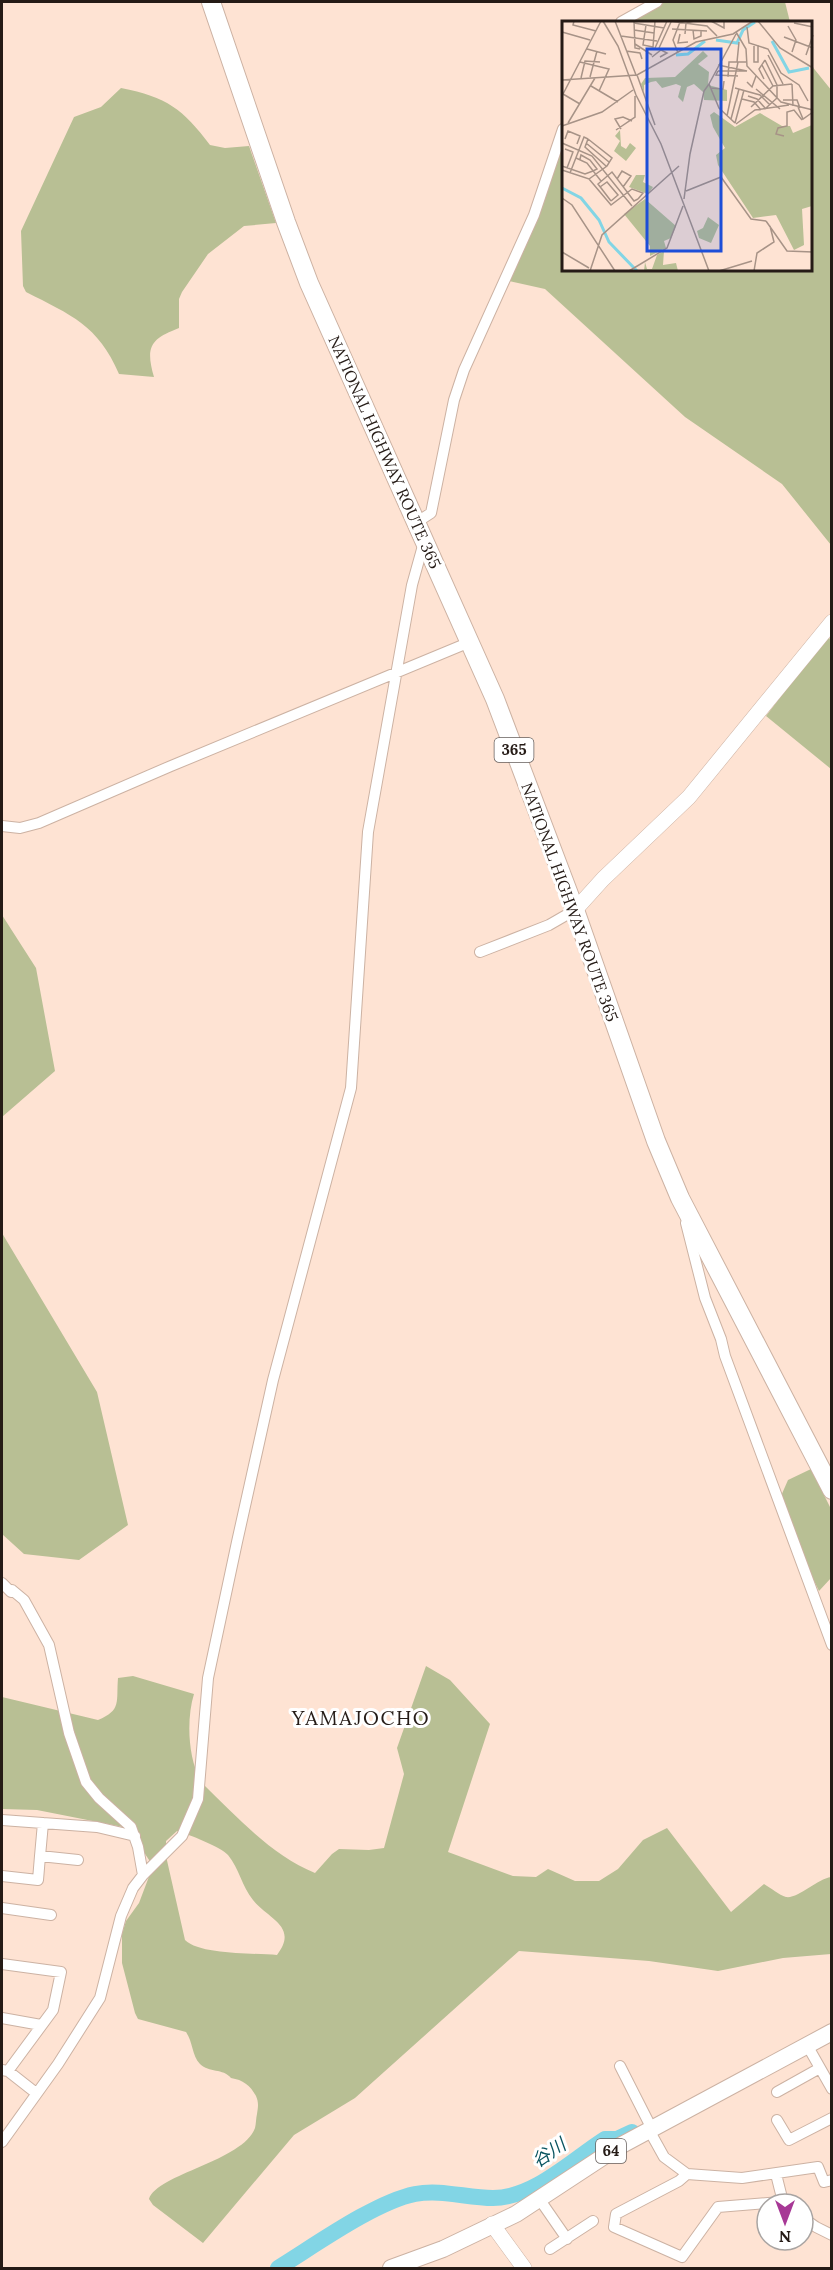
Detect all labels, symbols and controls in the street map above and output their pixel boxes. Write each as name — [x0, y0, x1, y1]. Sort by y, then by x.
inset map — [562, 21, 812, 272]
street label: NATIONAL HIGHWAY ROUTE 365 — [324, 332, 446, 572]
road number: 365 — [494, 738, 534, 762]
street label: NATIONAL HIGHWAY ROUTE 365 — [517, 780, 623, 1024]
district label: YAMAJOCHO — [291, 1705, 430, 1730]
water label: 谷川 — [527, 2132, 572, 2172]
road number: 64 — [596, 2139, 626, 2163]
north arrow — [755, 2192, 815, 2252]
text: N — [779, 2227, 791, 2247]

